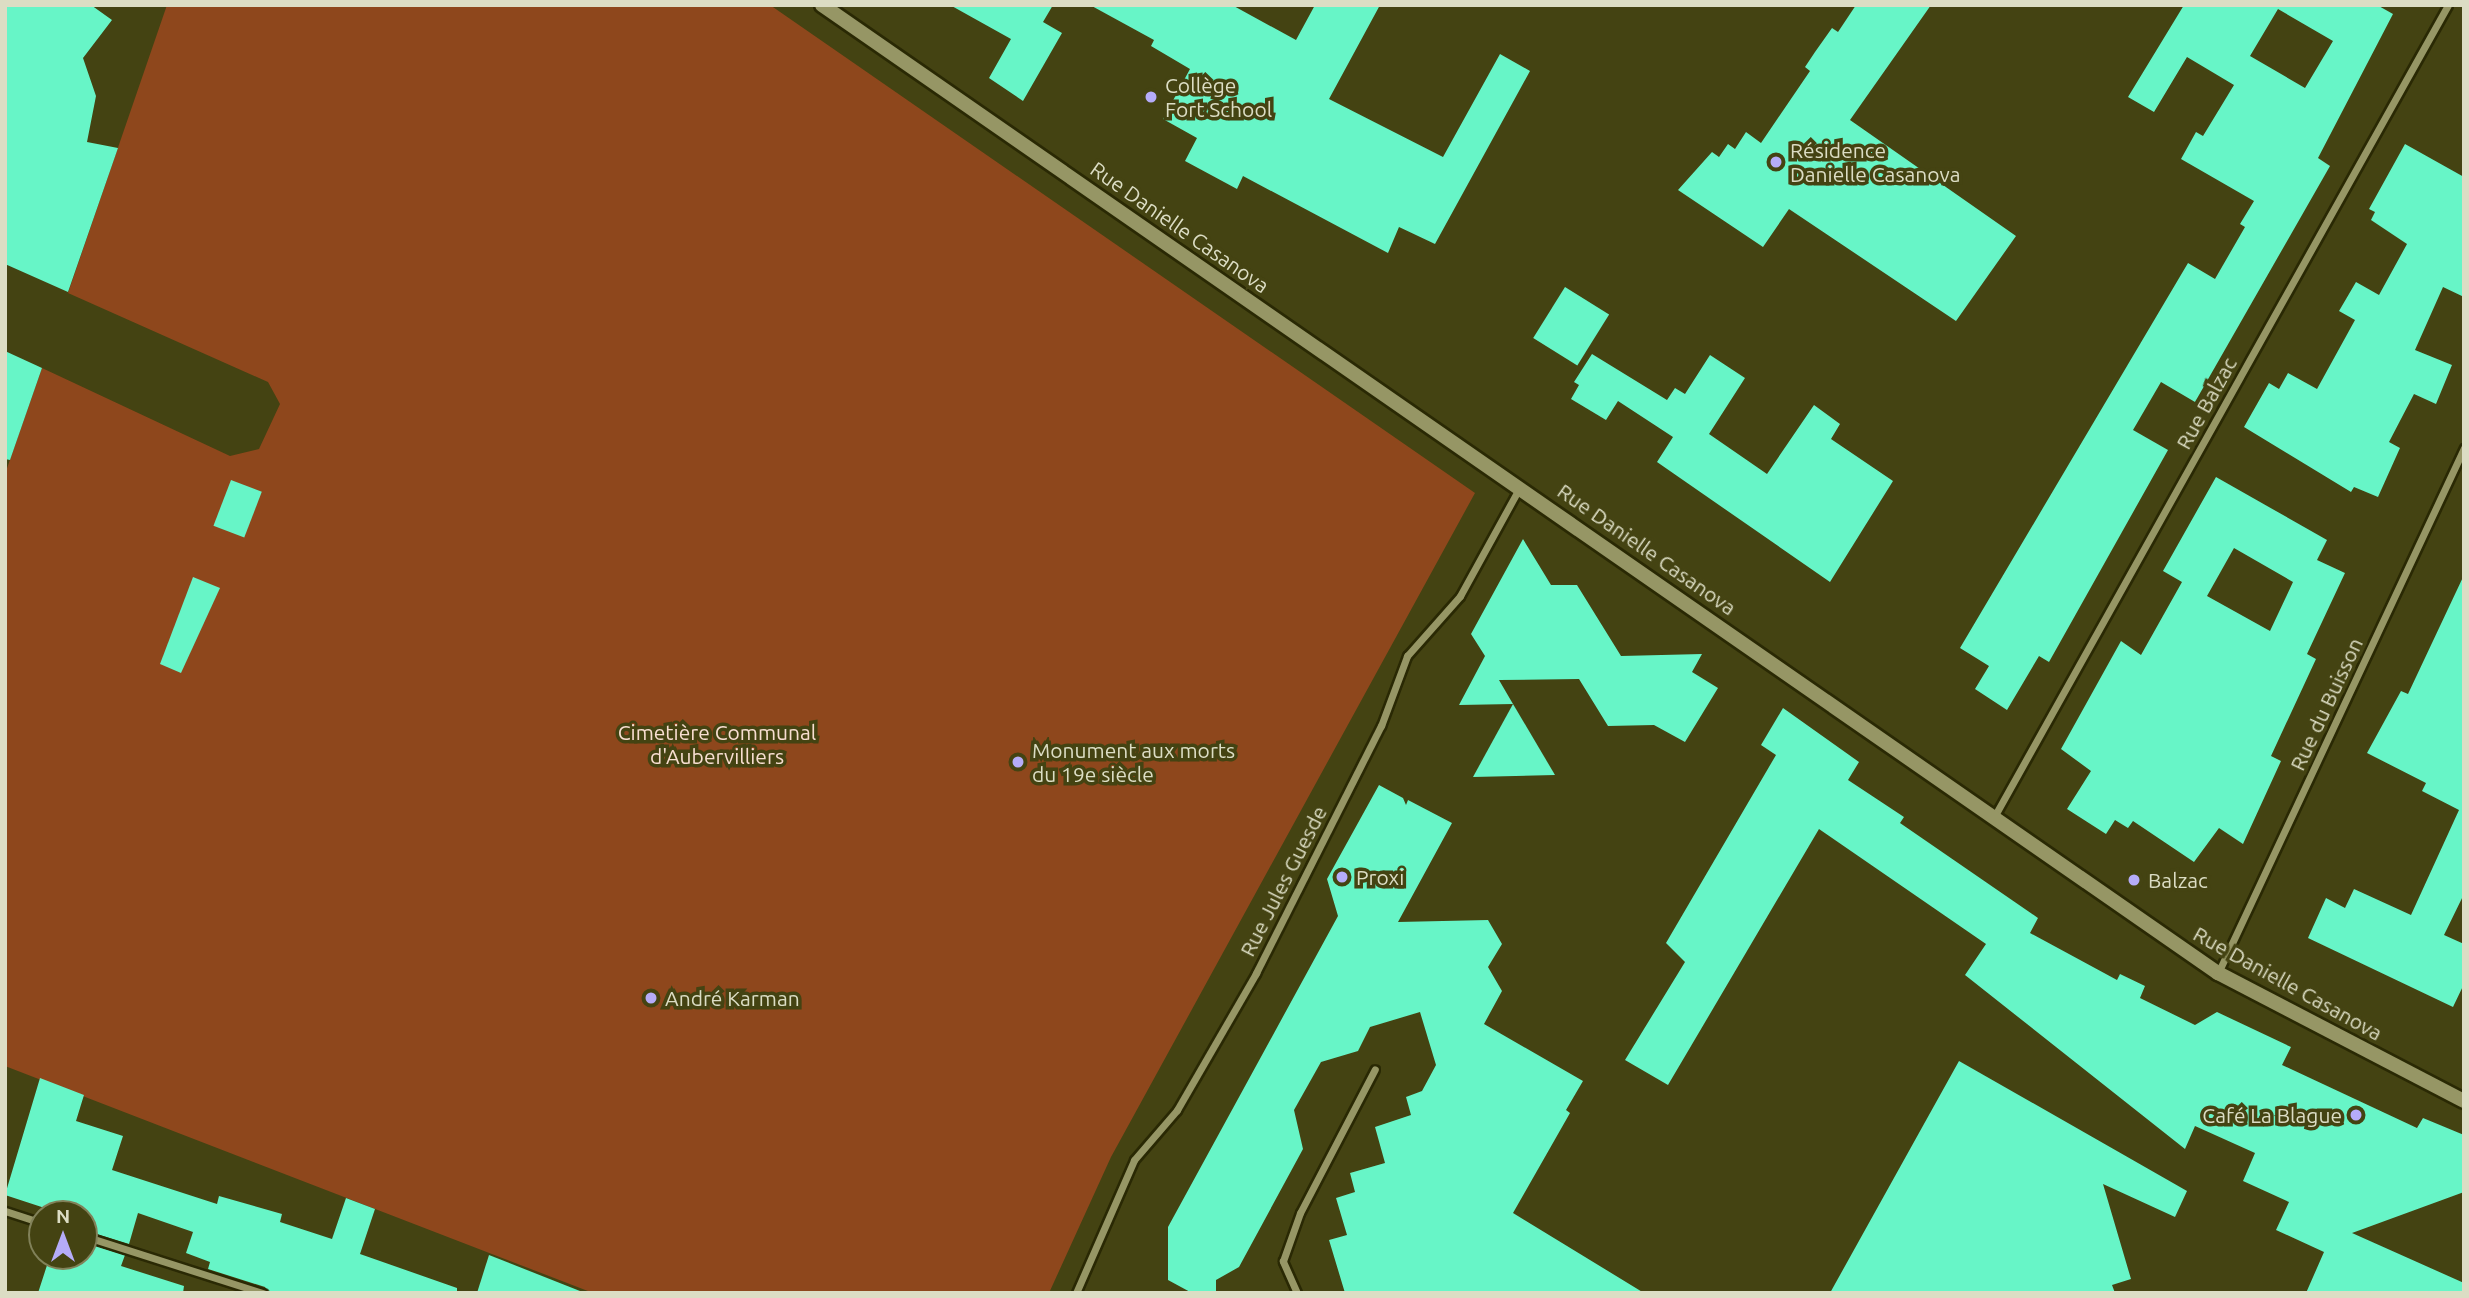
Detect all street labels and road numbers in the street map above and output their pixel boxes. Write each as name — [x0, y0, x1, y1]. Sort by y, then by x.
street label: Rue Danielle Casanova — [1086, 156, 1274, 298]
street label: Rue Balzac — [2170, 353, 2242, 453]
street label: Rue Danielle Casanova — [1553, 478, 1741, 620]
street label: Rue du Buisson — [2284, 634, 2368, 774]
street label: Rue Jules Guesde — [1234, 802, 1332, 960]
street label: Rue Danielle Casanova — [2189, 921, 2387, 1045]

